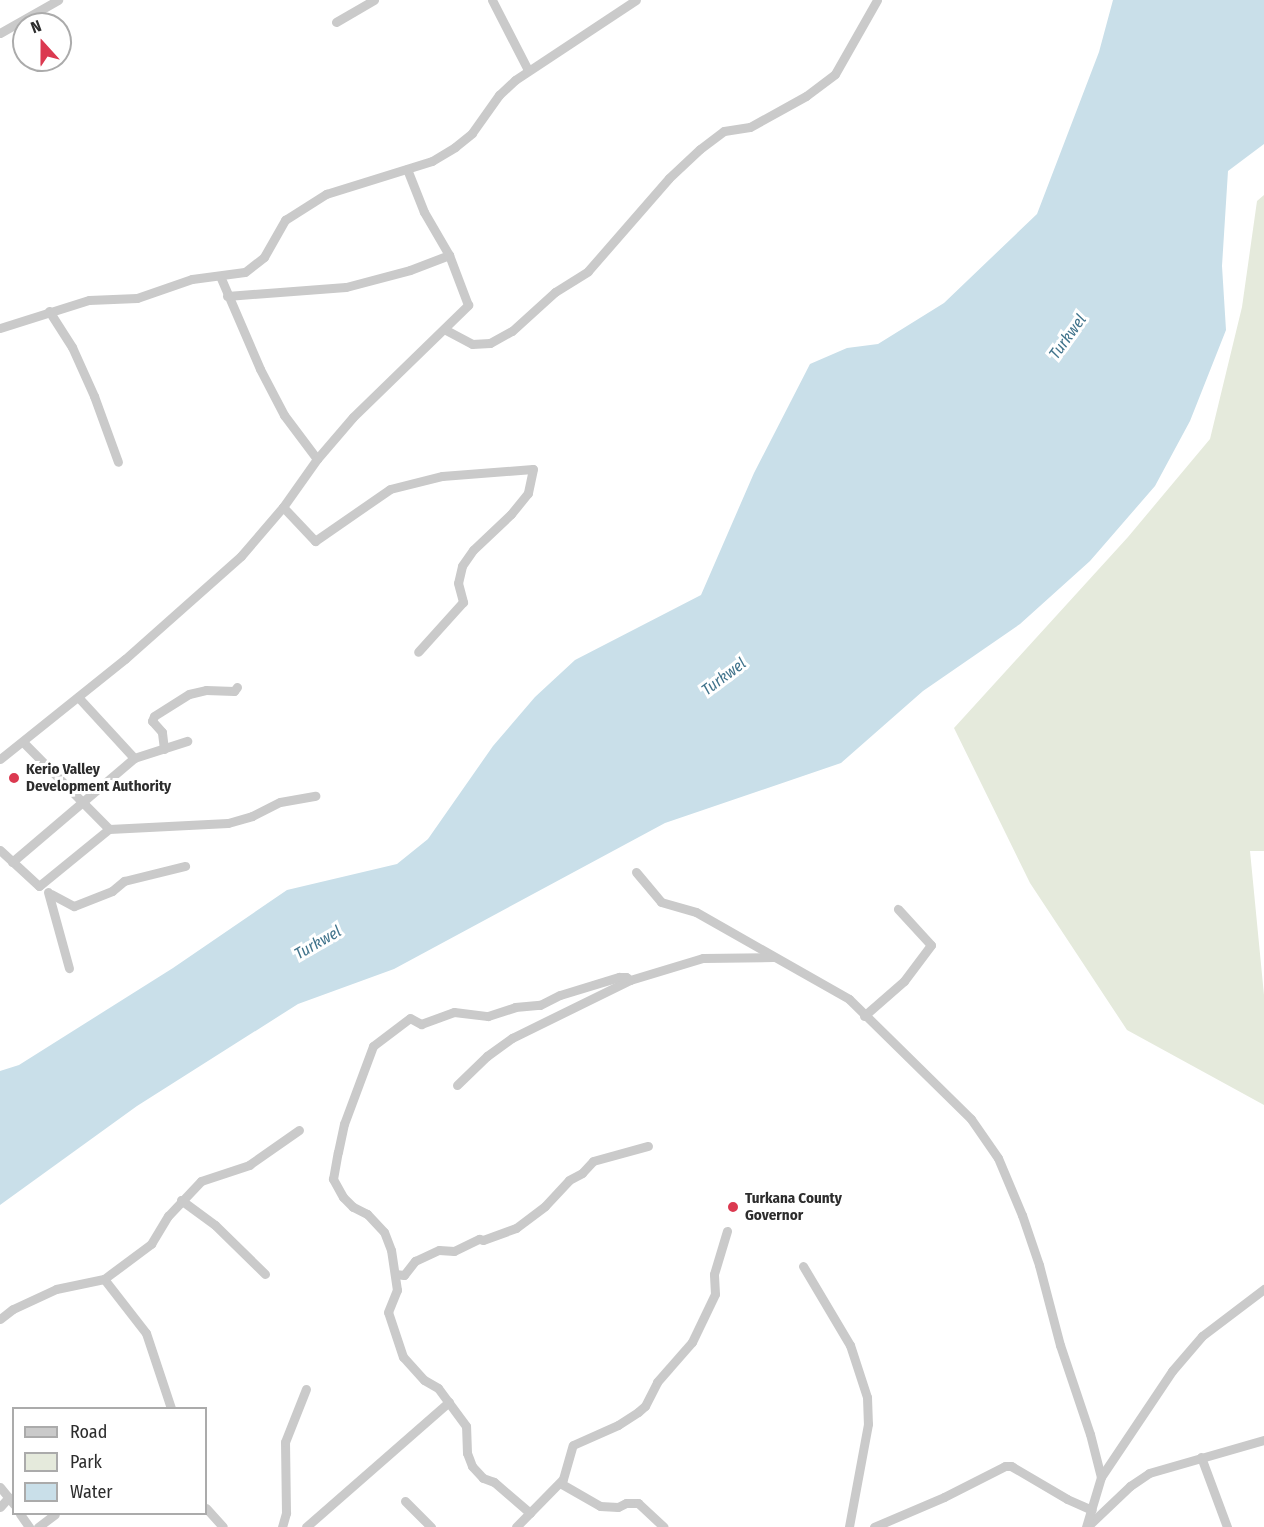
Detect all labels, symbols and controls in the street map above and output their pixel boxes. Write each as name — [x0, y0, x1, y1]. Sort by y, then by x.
north arrow — [12, 12, 72, 72]
text: N — [28, 16, 44, 37]
water label: Turkwel — [1045, 311, 1091, 363]
water label: Turkwel — [698, 654, 750, 700]
place label: Kerio Valley Development Authority — [26, 760, 171, 795]
marker: Kerio Valley Development Authority — [7, 771, 21, 785]
water label: Turkwel — [291, 922, 345, 964]
place label: Turkana County Governor — [745, 1189, 842, 1224]
marker: Turkana County Governor — [726, 1200, 740, 1214]
legend — [12, 1407, 207, 1515]
text: Road — [70, 1421, 107, 1443]
text: Park — [70, 1451, 102, 1473]
text: Water — [70, 1481, 113, 1503]

